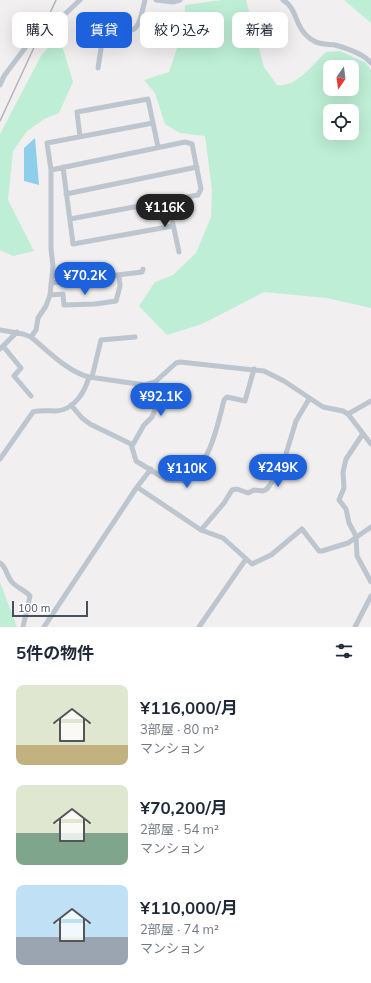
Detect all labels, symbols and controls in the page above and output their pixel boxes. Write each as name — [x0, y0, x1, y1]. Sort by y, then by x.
chip: 購入 — [12, 12, 68, 48]
chip: 賃貸 — [76, 12, 132, 48]
chip: 絞り込み — [140, 12, 224, 48]
chip: 新着 — [232, 12, 288, 48]
north arrow — [323, 60, 359, 96]
map controls — [323, 60, 359, 140]
button: locate — [323, 104, 359, 140]
pin: ¥116K — [137, 194, 193, 228]
text: ¥116K — [145, 199, 185, 215]
pin: ¥70.2K — [52, 262, 118, 296]
text: ¥70.2K — [63, 267, 107, 283]
pin: ¥92.1K — [128, 383, 194, 417]
text: ¥92.1K — [139, 388, 183, 404]
pin: ¥249K — [250, 454, 306, 488]
pin: ¥110K — [159, 455, 215, 489]
text: ¥249K — [258, 459, 298, 475]
text: ¥110K — [167, 460, 207, 476]
scale bar — [12, 599, 88, 618]
text: 100 m — [18, 601, 50, 615]
icon: filters — [333, 640, 355, 662]
text: 5件の物件 — [16, 642, 94, 663]
text: ¥116,000/月 — [140, 697, 238, 718]
icon: home — [48, 701, 96, 749]
text: 3部屋 · 80 m² — [140, 721, 219, 737]
text: マンション — [140, 740, 205, 756]
text: ¥70,200/月 — [140, 797, 228, 818]
icon: home — [48, 801, 96, 849]
text: 2部屋 · 54 m² — [140, 821, 219, 837]
text: マンション — [140, 840, 205, 856]
text: ¥110,000/月 — [140, 897, 238, 918]
icon: home — [48, 901, 96, 949]
text: 2部屋 · 74 m² — [140, 921, 219, 937]
text: マンション — [140, 940, 205, 956]

